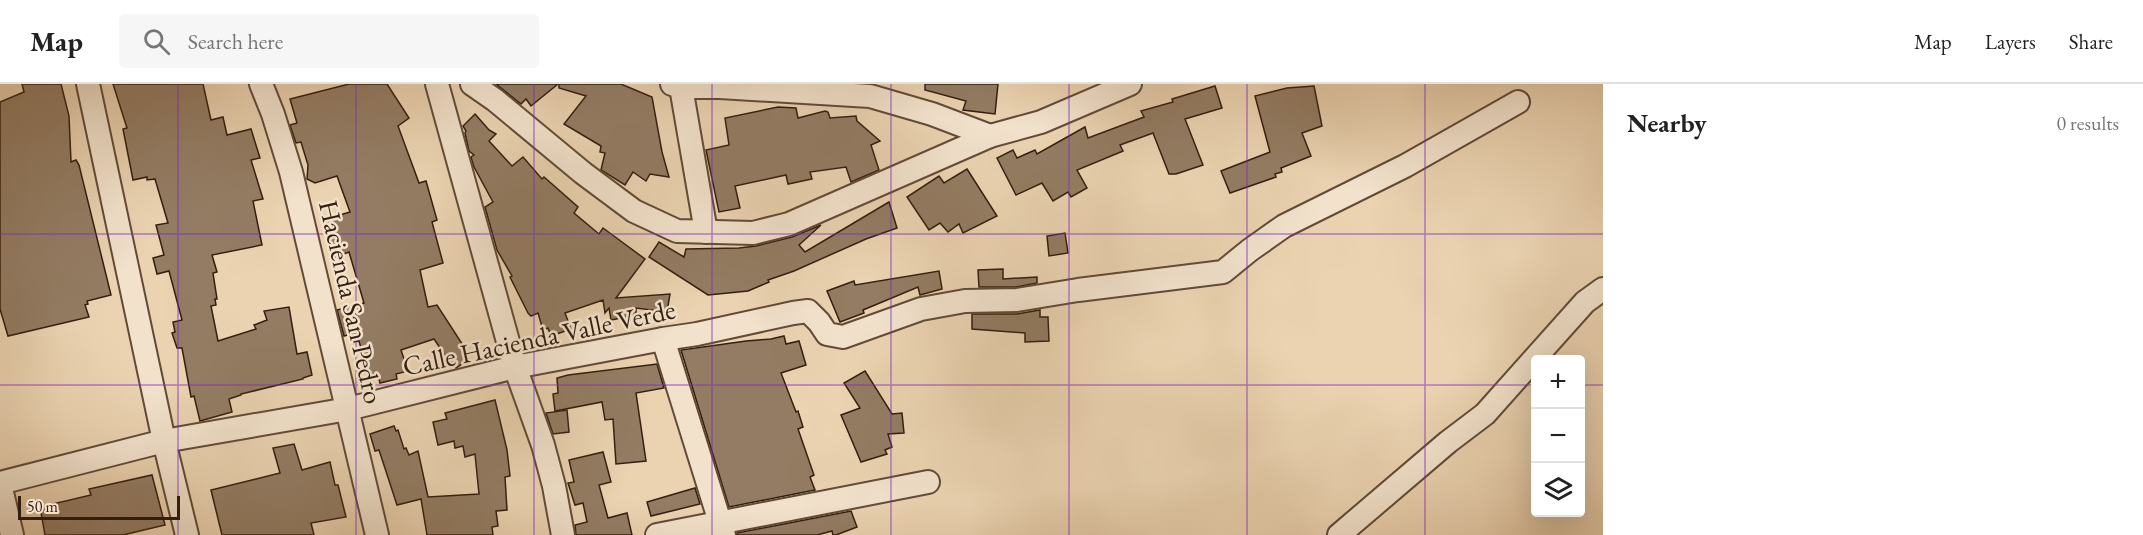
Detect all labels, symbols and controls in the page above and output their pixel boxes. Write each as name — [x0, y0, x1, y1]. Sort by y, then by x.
search box — [119, 14, 539, 68]
text: Map — [30, 23, 83, 59]
icon: search — [140, 25, 173, 58]
text: Search here — [188, 27, 283, 56]
text: Map — [1914, 28, 1952, 55]
text: Layers — [1985, 28, 2036, 55]
text: Share — [2069, 28, 2113, 55]
text: Nearby — [1627, 106, 1707, 140]
text: 0 results — [2056, 110, 2119, 136]
street label: Hacienda San Pedro — [311, 197, 392, 407]
street label: Calle Hacienda Valle Verde — [399, 291, 678, 384]
map controls — [1531, 355, 1585, 517]
button: + — [1531, 355, 1585, 409]
button: − — [1531, 409, 1585, 463]
button: layers — [1531, 463, 1585, 517]
scale bar — [18, 493, 180, 520]
text: 50 m — [27, 496, 58, 517]

